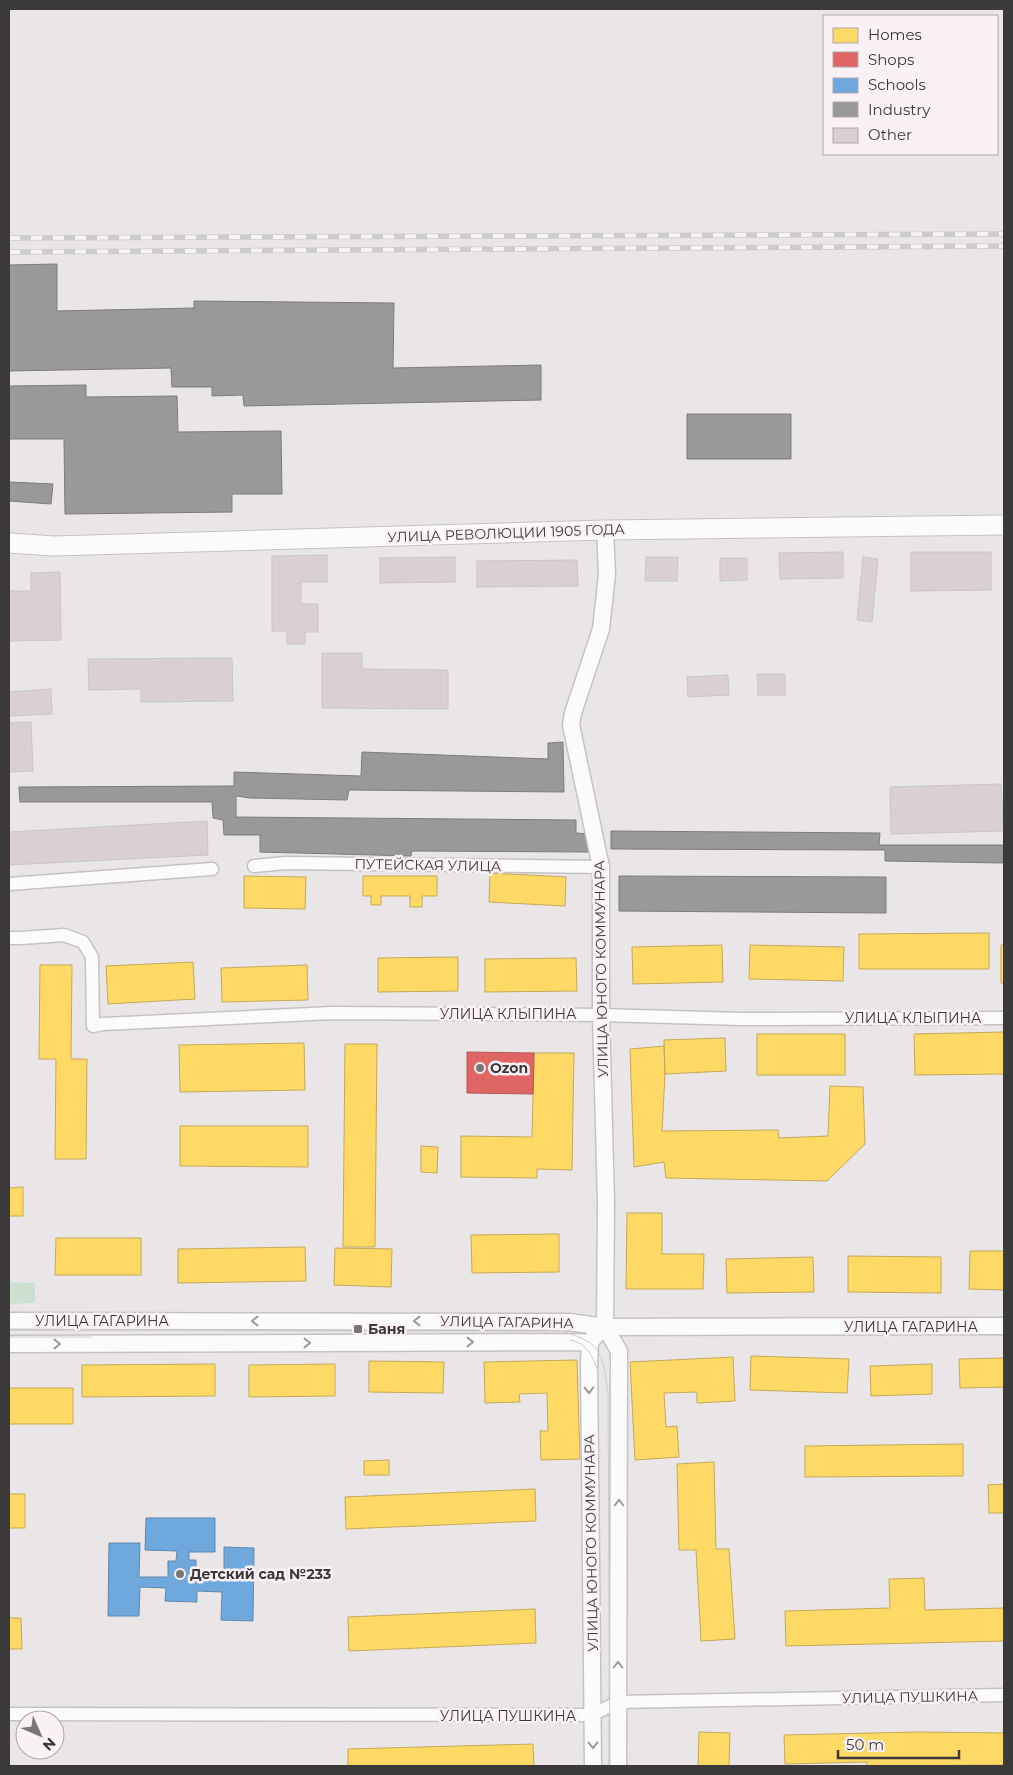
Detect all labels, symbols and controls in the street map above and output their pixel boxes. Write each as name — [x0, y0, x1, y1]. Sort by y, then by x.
legend — [823, 15, 998, 155]
text: Homes — [868, 25, 922, 44]
text: Shops — [868, 50, 914, 69]
text: Schools — [868, 75, 926, 94]
text: Industry — [868, 100, 931, 119]
text: Other — [868, 125, 912, 144]
street label: УЛИЦА РЕВОЛЮЦИИ 1905 ГОДА — [387, 520, 626, 546]
street label: ПУТЕЙСКАЯ УЛИЦА — [354, 855, 502, 875]
street label: УЛИЦА ЮНОГО КОММУНАРА — [590, 860, 612, 1078]
street label: УЛИЦА КЛЫПИНА — [440, 1005, 577, 1023]
street label: УЛИЦА КЛЫПИНА — [845, 1009, 982, 1027]
place label: Ozon — [490, 1059, 528, 1077]
marker: Ozon — [474, 1062, 486, 1074]
street label: УЛИЦА ГАГАРИНА — [35, 1312, 169, 1330]
street label: УЛИЦА ГАГАРИНА — [440, 1312, 575, 1332]
one-way arrow — [250, 1316, 258, 1326]
one-way arrow — [413, 1316, 420, 1326]
street label: УЛИЦА ГАГАРИНА — [844, 1318, 978, 1336]
place label: Баня — [368, 1320, 405, 1338]
marker: Баня — [352, 1323, 364, 1335]
one-way arrow — [466, 1337, 474, 1347]
one-way arrow — [304, 1338, 312, 1348]
one-way arrow — [54, 1339, 62, 1349]
one-way arrow — [584, 1386, 594, 1394]
street label: УЛИЦА ЮНОГО КОММУНАРА — [580, 1434, 602, 1652]
one-way arrow — [614, 1498, 624, 1506]
place label: Детский сад №233 — [190, 1565, 331, 1583]
marker: Детский сад №233 — [174, 1568, 186, 1580]
one-way arrow — [613, 1661, 623, 1668]
street label: УЛИЦА ПУШКИНА — [842, 1687, 979, 1707]
street label: УЛИЦА ПУШКИНА — [440, 1707, 577, 1725]
north arrow — [15, 1710, 65, 1760]
scale bar — [838, 1728, 959, 1760]
text: N — [39, 1734, 60, 1755]
text: 50 m — [846, 1735, 884, 1754]
one-way arrow — [588, 1742, 598, 1749]

